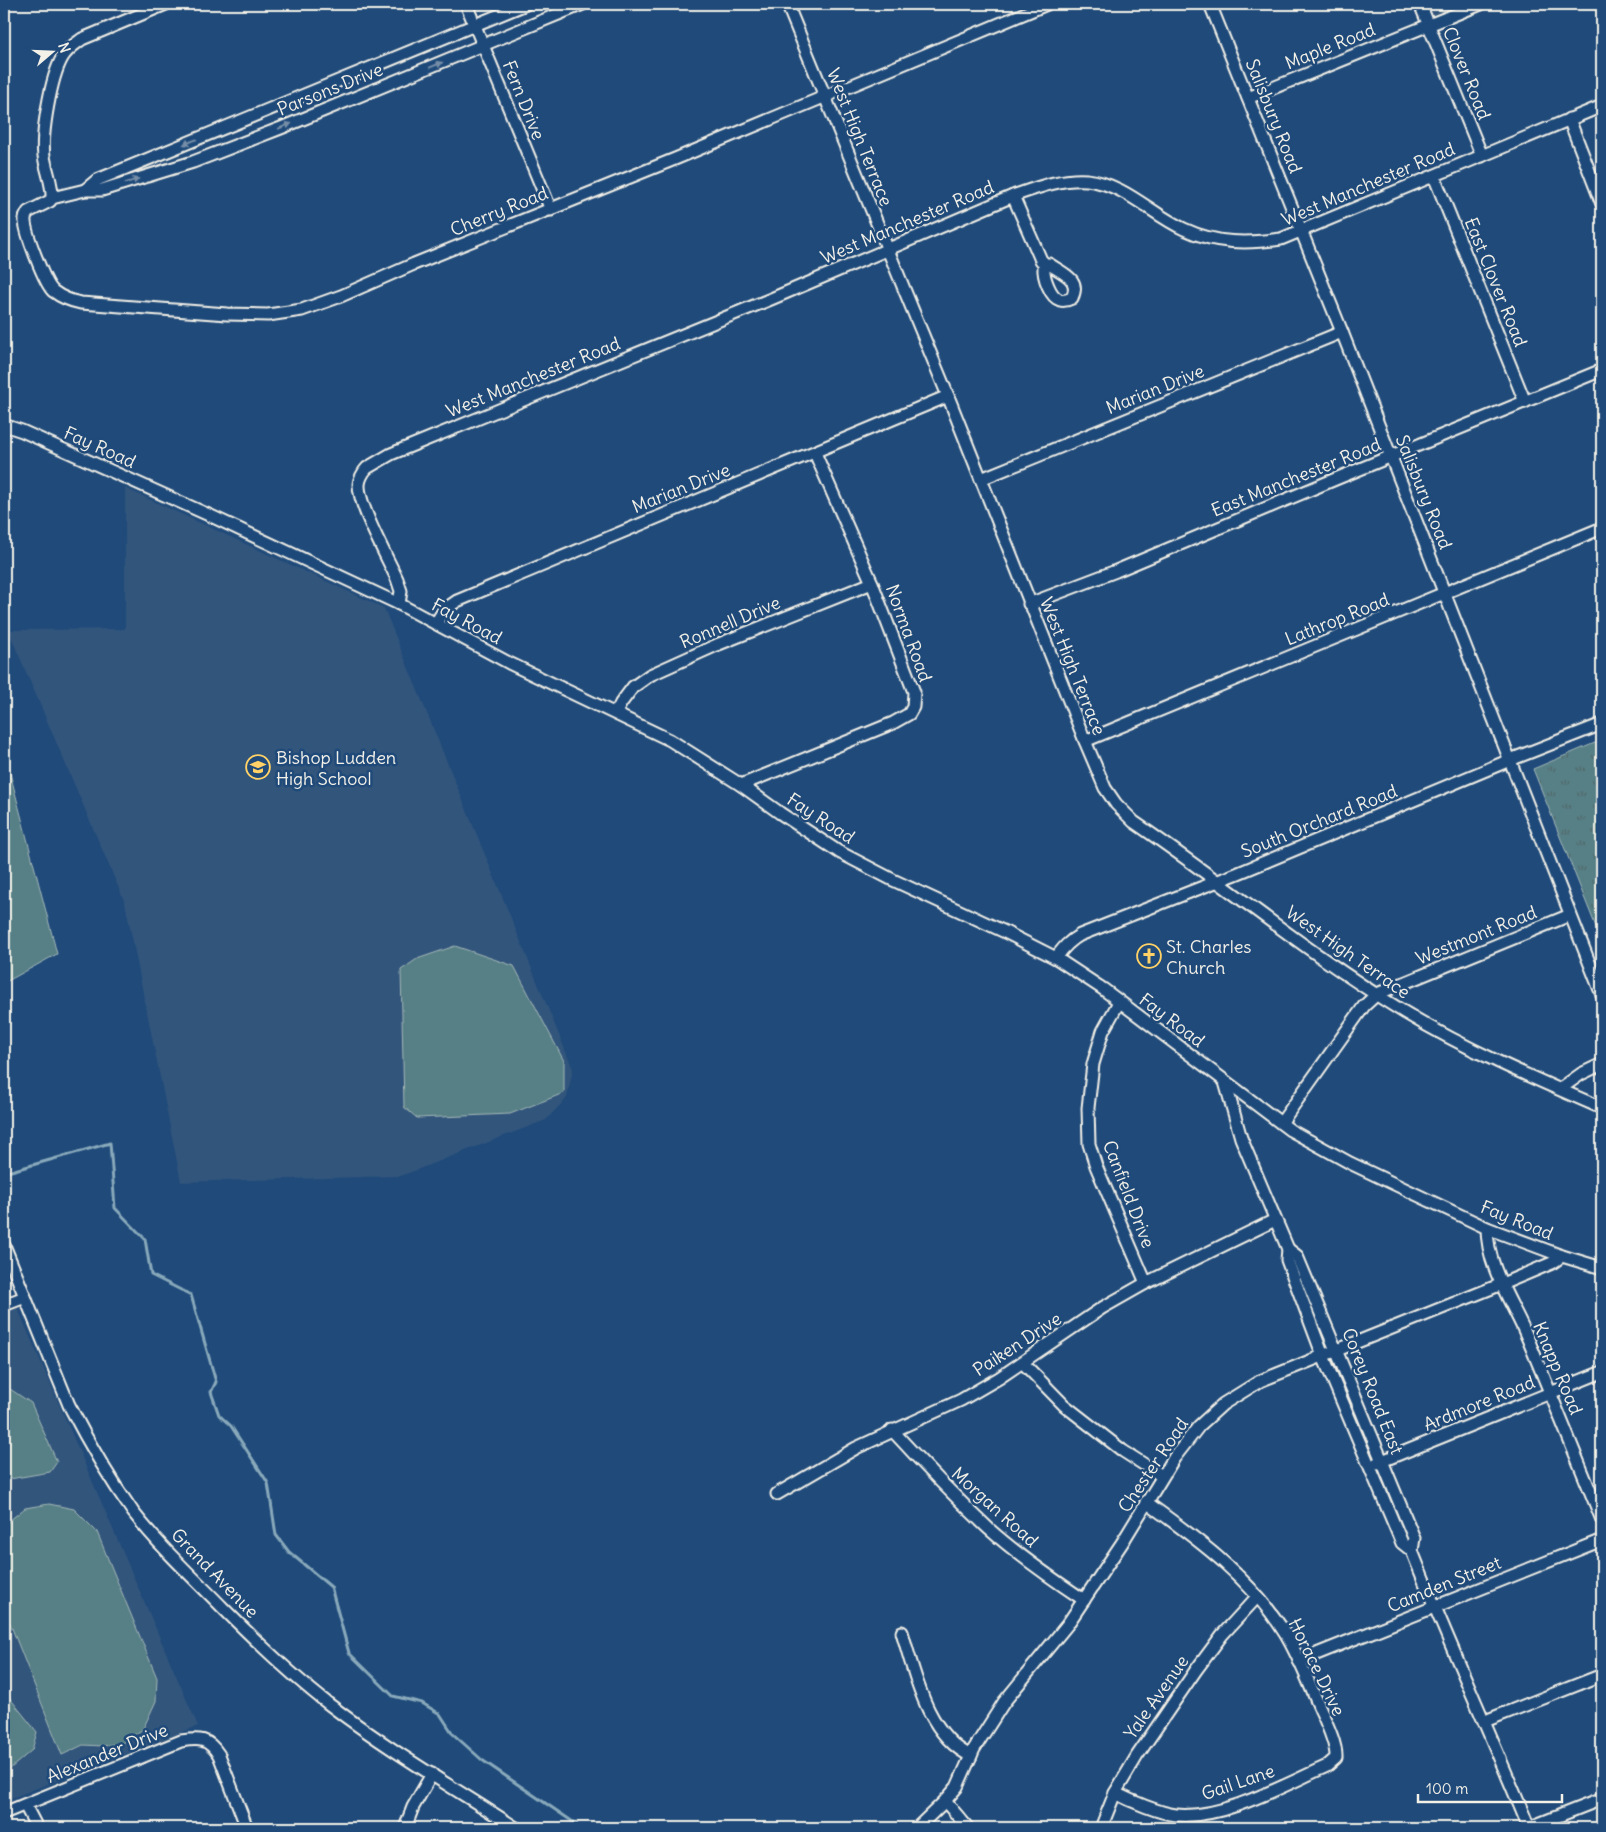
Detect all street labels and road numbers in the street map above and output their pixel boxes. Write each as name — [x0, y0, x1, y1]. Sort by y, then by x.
street label: Maple Road — [1282, 17, 1379, 75]
street label: Clover Road — [1438, 23, 1496, 123]
street label: Salisbury Road — [1241, 56, 1307, 177]
street label: Parsons Drive — [274, 57, 386, 121]
street label: Fern Drive — [498, 57, 550, 143]
street label: West High Terrace — [822, 65, 898, 209]
street label: West Manchester Road — [1278, 137, 1458, 231]
street label: West Manchester Road — [817, 175, 997, 269]
street label: Cherry Road — [447, 181, 552, 241]
street label: East Clover Road — [1460, 214, 1533, 350]
street label: West Manchester Road — [442, 331, 624, 422]
street label: Marian Drive — [1103, 359, 1207, 419]
street label: Fay Road — [60, 421, 140, 473]
street label: East Manchester Road — [1208, 432, 1385, 522]
street label: Salisbury Road — [1391, 432, 1457, 553]
street label: Marian Drive — [629, 458, 733, 518]
street label: Norma Road — [881, 581, 937, 685]
street label: Lathrop Road — [1281, 587, 1393, 650]
street label: Ronnell Drive — [676, 591, 784, 653]
street label: Fay Road — [428, 593, 506, 649]
street label: West High Terrace — [1035, 594, 1111, 738]
street label: South Orchard Road — [1237, 779, 1401, 863]
street label: Fay Road — [783, 788, 860, 849]
street label: Westmont Road — [1412, 900, 1540, 970]
street label: West High Terrace — [1281, 901, 1415, 1003]
street label: Fay Road — [1135, 988, 1210, 1052]
street label: Canfield Drive — [1098, 1137, 1160, 1251]
street label: Fay Road — [1477, 1195, 1557, 1245]
street label: Paiken Drive — [969, 1307, 1065, 1381]
street label: Knapp Road — [1528, 1318, 1588, 1418]
street label: Corey Road East — [1337, 1325, 1409, 1457]
street label: Ardmore Road — [1420, 1370, 1538, 1436]
street label: Chester Road — [1113, 1413, 1193, 1517]
street label: Morgan Road — [947, 1462, 1043, 1552]
street label: Grand Avenue — [166, 1523, 264, 1623]
street label: Camden Street — [1384, 1551, 1504, 1617]
street label: Horace Drive — [1283, 1614, 1351, 1720]
street label: Yale Avenue — [1119, 1651, 1193, 1743]
street label: Alexander Drive — [43, 1718, 171, 1788]
street label: Gail Lane — [1198, 1759, 1278, 1805]

